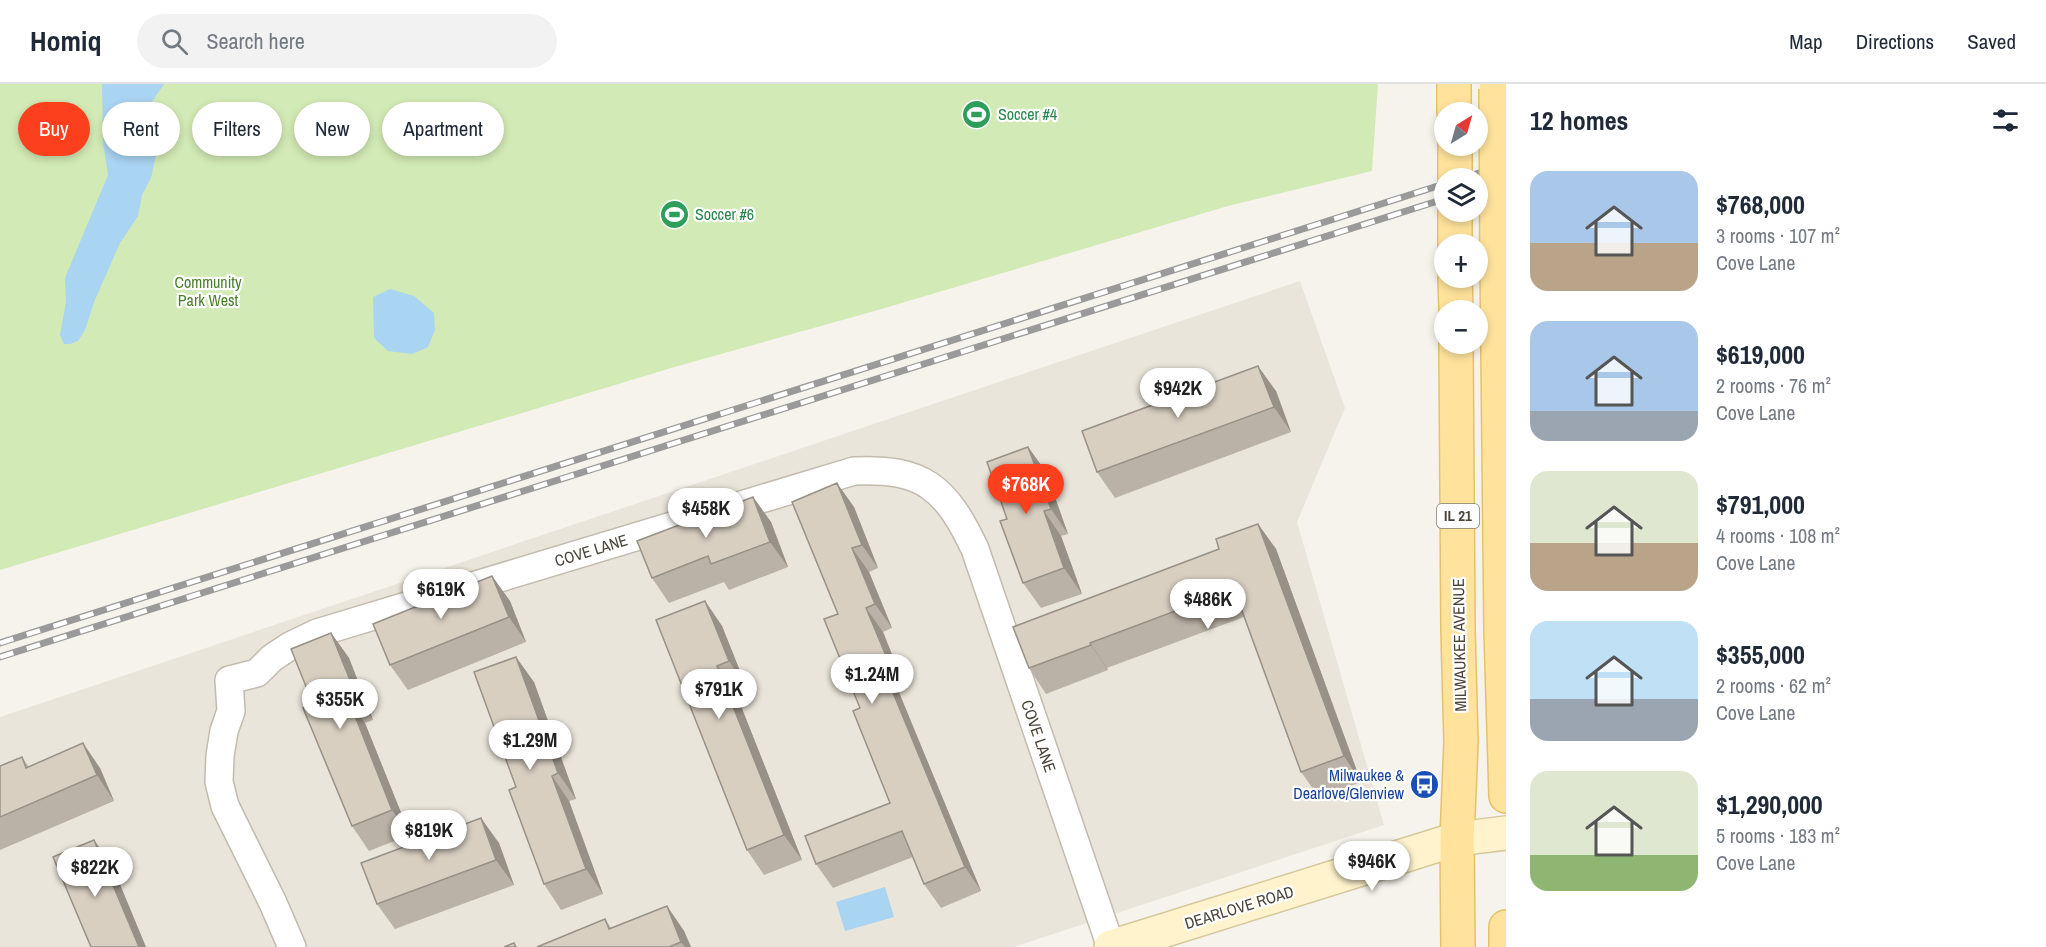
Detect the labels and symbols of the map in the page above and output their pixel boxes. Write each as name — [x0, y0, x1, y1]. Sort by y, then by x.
sports icon: Soccer #4 — [961, 98, 993, 130]
north arrow — [1434, 102, 1488, 156]
place label: Soccer #4 — [998, 103, 1057, 125]
sports icon: Soccer #6 — [658, 198, 690, 230]
place label: Soccer #6 — [695, 203, 754, 225]
park label: Community Park West — [174, 271, 242, 311]
pin: $942K — [1136, 368, 1220, 419]
pin: $768K — [984, 464, 1068, 515]
pin: $458K — [664, 488, 748, 539]
road number: IL 21 — [1437, 504, 1479, 528]
street label: COVE LANE — [552, 529, 630, 571]
pin: $619K — [399, 569, 483, 620]
street label: MILWAUKEE AVENUE — [1447, 578, 1471, 712]
pin: $486K — [1166, 579, 1250, 630]
pin: $1.24M — [823, 654, 921, 705]
pin: $791K — [677, 669, 761, 720]
pin: $355K — [298, 679, 382, 730]
street label: COVE LANE — [1016, 697, 1062, 775]
pin: $1.29M — [481, 720, 579, 771]
place label: Milwaukee & Dearlove/Glenview — [1293, 764, 1405, 804]
bus stop icon: Milwaukee & Dearlove/Glenview — [1409, 768, 1441, 800]
pin: $819K — [387, 810, 471, 861]
pin: $946K — [1330, 841, 1414, 892]
pin: $822K — [53, 847, 137, 898]
street label: DEARLOVE ROAD — [1182, 880, 1296, 934]

